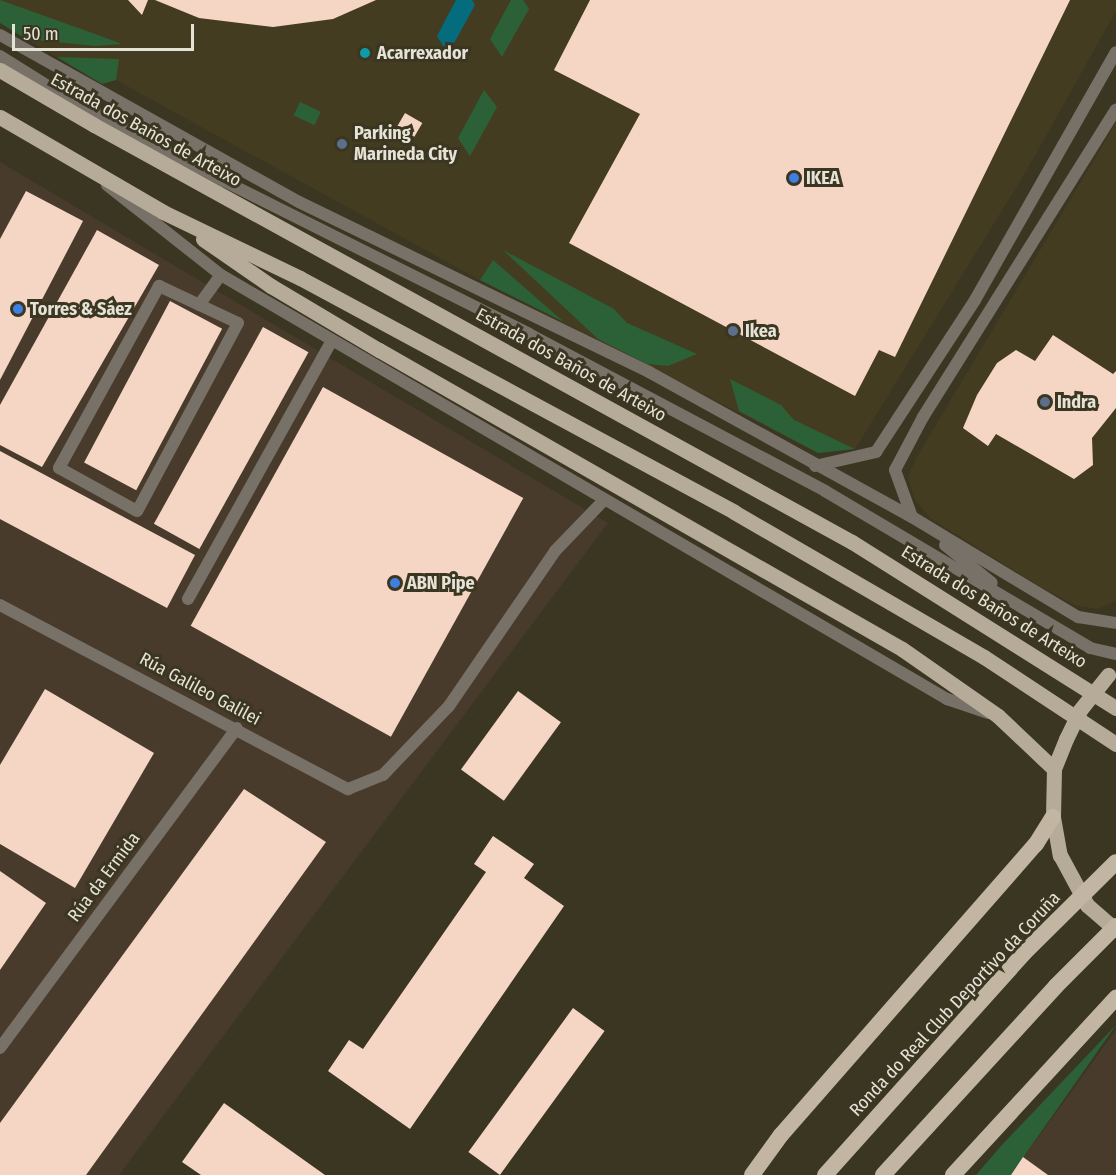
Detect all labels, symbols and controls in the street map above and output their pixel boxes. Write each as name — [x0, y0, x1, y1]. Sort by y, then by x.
scale bar — [15, 12, 196, 50]
text: 50 m — [23, 23, 59, 45]
place label: Acarrexador — [377, 42, 468, 64]
marker: Acarrexador — [358, 46, 372, 60]
street label: Estrada dos Baños de Arteixo — [47, 69, 245, 191]
place label: Parking Marineda City — [354, 123, 457, 166]
marker: Parking Marineda City — [335, 137, 349, 151]
place label: IKEA — [806, 167, 840, 189]
marker: IKEA — [787, 171, 801, 185]
place label: Torres & Sáez — [30, 298, 132, 320]
marker: Torres & Sáez — [11, 302, 25, 316]
street label: Estrada dos Baños de Arteixo — [472, 304, 670, 426]
place label: Ikea — [745, 320, 777, 342]
marker: Ikea — [726, 324, 740, 338]
place label: Indra — [1057, 391, 1096, 413]
marker: Indra — [1038, 395, 1052, 409]
street label: Estrada dos Baños de Arteixo — [897, 541, 1091, 673]
place label: ABN Pipe — [407, 572, 475, 594]
marker: ABN Pipe — [388, 576, 402, 590]
street label: Rúa Galileo Galilei — [136, 648, 264, 730]
street label: Rúa da Ermida — [63, 828, 145, 926]
street label: Ronda do Real Club Deportivo da Coruña — [845, 887, 1065, 1121]

